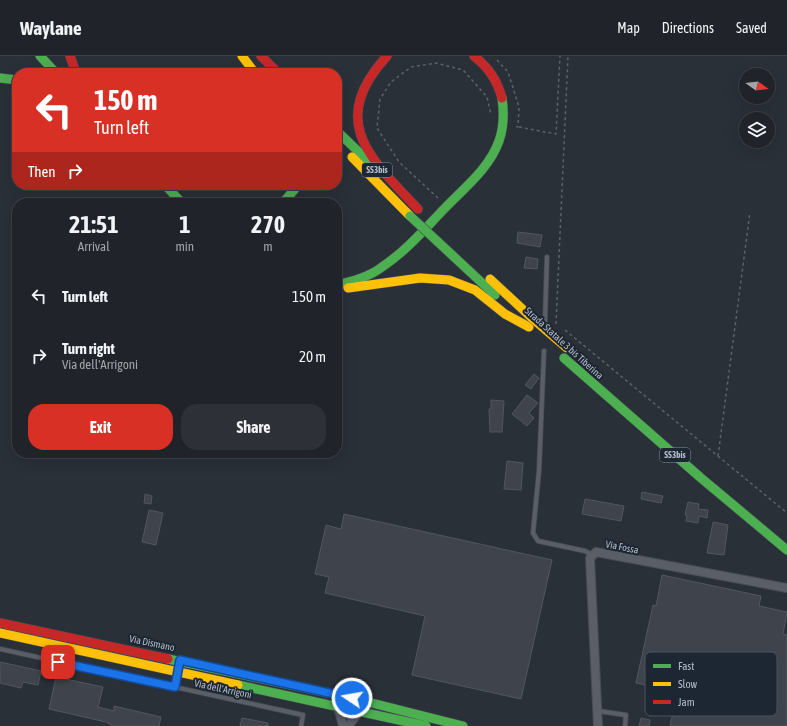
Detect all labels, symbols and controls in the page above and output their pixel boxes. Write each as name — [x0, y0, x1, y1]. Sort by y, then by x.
text: Waylane — [20, 17, 82, 39]
text: Map — [617, 20, 640, 36]
text: Directions — [662, 20, 714, 36]
text: Saved — [736, 20, 767, 36]
north arrow — [739, 68, 775, 104]
map controls — [739, 68, 775, 148]
icon: left — [28, 84, 80, 136]
text: 150 m — [94, 84, 157, 116]
button: layers — [739, 112, 775, 148]
text: Turn left — [94, 117, 149, 138]
icon: right — [64, 160, 86, 182]
text: Then — [28, 163, 56, 180]
road number: SS3bis — [362, 163, 392, 177]
text: 21:51 — [69, 211, 118, 238]
text: 1 — [179, 211, 190, 238]
text: 270 — [251, 211, 285, 238]
text: Arrival — [78, 239, 110, 254]
text: min — [175, 239, 194, 254]
text: m — [263, 239, 273, 254]
icon: left — [28, 285, 50, 307]
text: Turn left — [62, 288, 108, 305]
text: 150 m — [292, 288, 326, 305]
street label: Strada Statale 3 bis Tiberina — [523, 305, 606, 381]
text: Turn right — [62, 340, 115, 357]
icon: right — [28, 345, 50, 367]
text: 20 m — [299, 348, 326, 365]
text: Via dell'Arrigoni — [62, 357, 138, 372]
button: Exit — [28, 404, 173, 450]
button: Share — [181, 404, 326, 450]
road number: SS3bis — [660, 448, 690, 462]
street label: Via Fossa — [605, 538, 640, 556]
street label: Via Dismano — [128, 633, 176, 653]
pin — [41, 645, 75, 679]
icon: arrive — [47, 651, 69, 673]
legend — [645, 652, 777, 716]
text: Fast — [678, 660, 694, 672]
position arrow — [331, 677, 373, 719]
street label: Via dell'Arrigoni — [193, 678, 253, 700]
text: Slow — [678, 678, 697, 690]
text: Jam — [678, 696, 695, 708]

